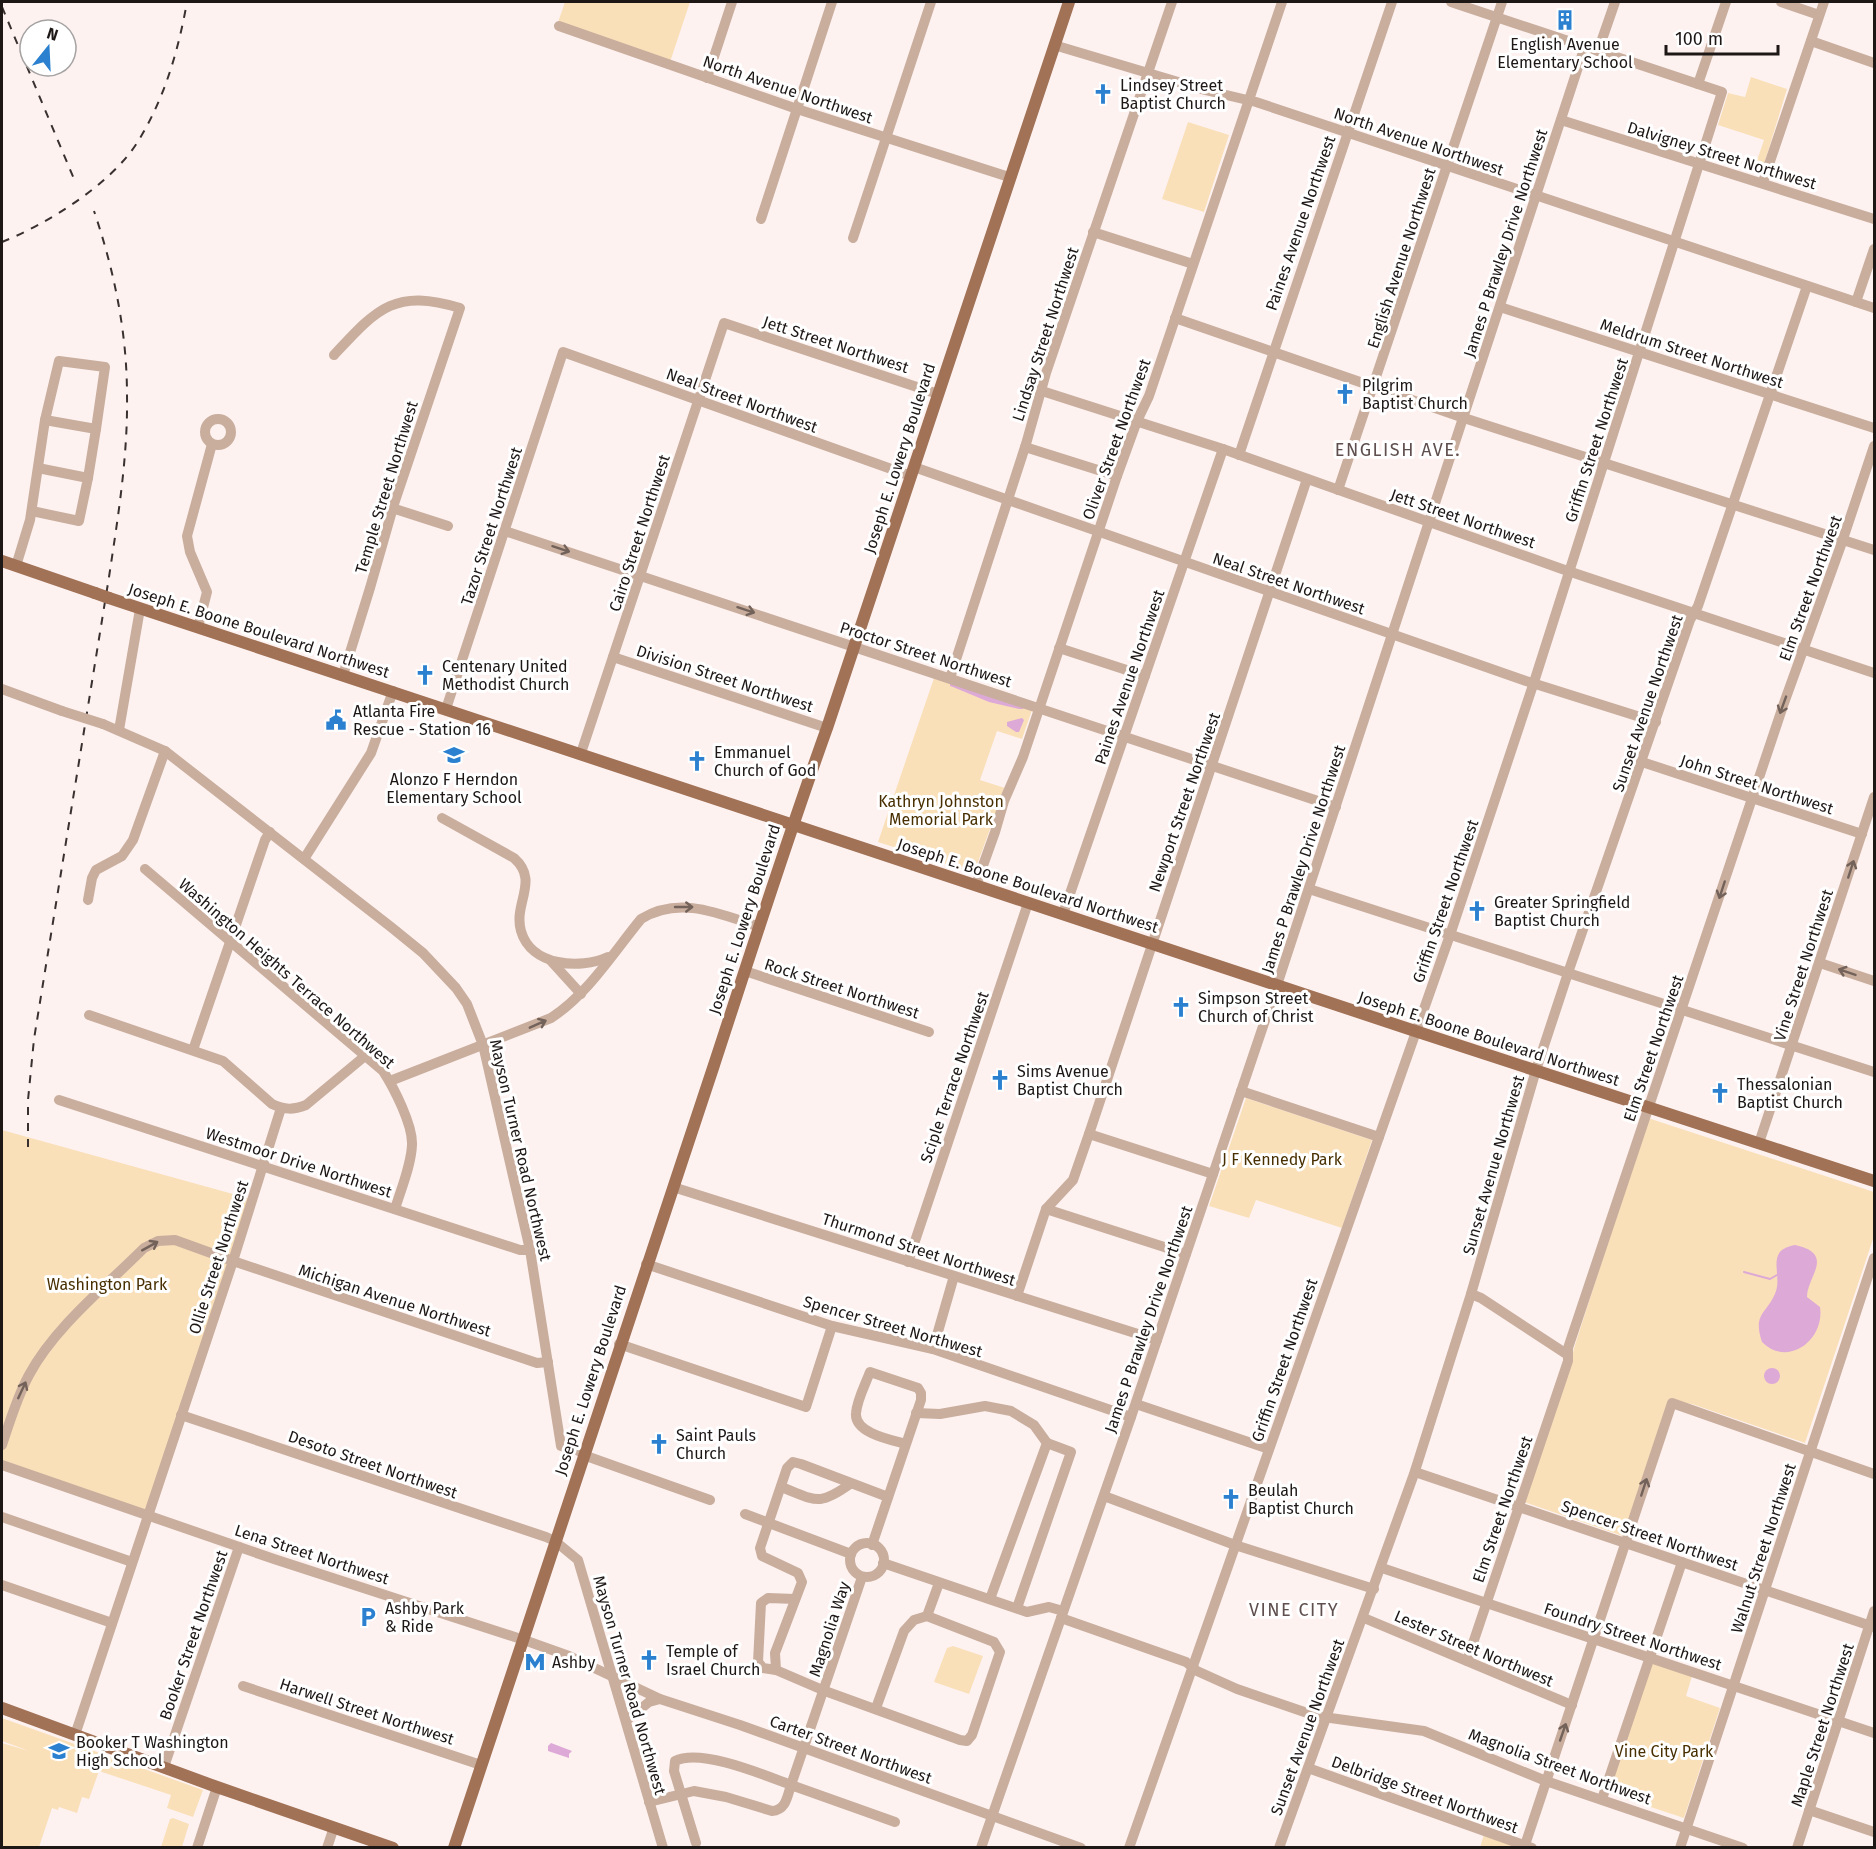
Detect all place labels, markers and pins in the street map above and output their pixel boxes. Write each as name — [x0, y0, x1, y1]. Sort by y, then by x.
building icon: English Avenue Elementary School — [1553, 8, 1577, 32]
place label: English Avenue Elementary School — [1497, 35, 1633, 72]
place label: Lindsey Street Baptist Church — [1120, 76, 1226, 113]
church icon: Lindsey Street Baptist Church — [1091, 82, 1115, 106]
place label: Pilgrim Baptist Church — [1362, 376, 1468, 413]
church icon: Pilgrim Baptist Church — [1333, 382, 1357, 406]
place label: Centenary United Methodist Church — [442, 657, 569, 694]
church icon: Centenary United Methodist Church — [413, 663, 437, 687]
place label: Atlanta Fire Rescue - Station 16 — [353, 702, 491, 739]
public building icon: Atlanta Fire Rescue - Station 16 — [324, 708, 348, 732]
school or university icon: Alonzo F Herndon Elementary School — [442, 743, 466, 767]
place label: Emmanuel Church of God — [714, 743, 816, 780]
church icon: Emmanuel Church of God — [685, 749, 709, 773]
place label: Alonzo F Herndon Elementary School — [386, 770, 522, 807]
place label: Greater Springfield Baptist Church — [1494, 893, 1630, 930]
church icon: Greater Springfield Baptist Church — [1465, 899, 1489, 923]
place label: Simpson Street Church of Christ — [1198, 989, 1314, 1026]
church icon: Simpson Street Church of Christ — [1169, 995, 1193, 1019]
place label: Sims Avenue Baptist Church — [1017, 1062, 1123, 1099]
church icon: Sims Avenue Baptist Church — [988, 1068, 1012, 1092]
place label: Thessalonian Baptist Church — [1737, 1075, 1843, 1112]
church icon: Thessalonian Baptist Church — [1708, 1081, 1732, 1105]
place label: Saint Pauls Church — [676, 1426, 756, 1463]
church icon: Saint Pauls Church — [647, 1432, 671, 1456]
place label: Beulah Baptist Church — [1248, 1481, 1354, 1518]
church icon: Beulah Baptist Church — [1219, 1487, 1243, 1511]
place label: Ashby Park & Ride — [385, 1599, 465, 1636]
parking icon: Ashby Park & Ride — [356, 1605, 380, 1629]
place label: Temple of Israel Church — [666, 1642, 760, 1679]
church icon: Temple of Israel Church — [637, 1648, 661, 1672]
metro station icon: Ashby — [523, 1650, 547, 1674]
place label: Ashby — [552, 1653, 595, 1672]
place label: Booker T Washington High School — [76, 1733, 229, 1770]
school or university icon: Booker T Washington High School — [47, 1739, 71, 1763]

